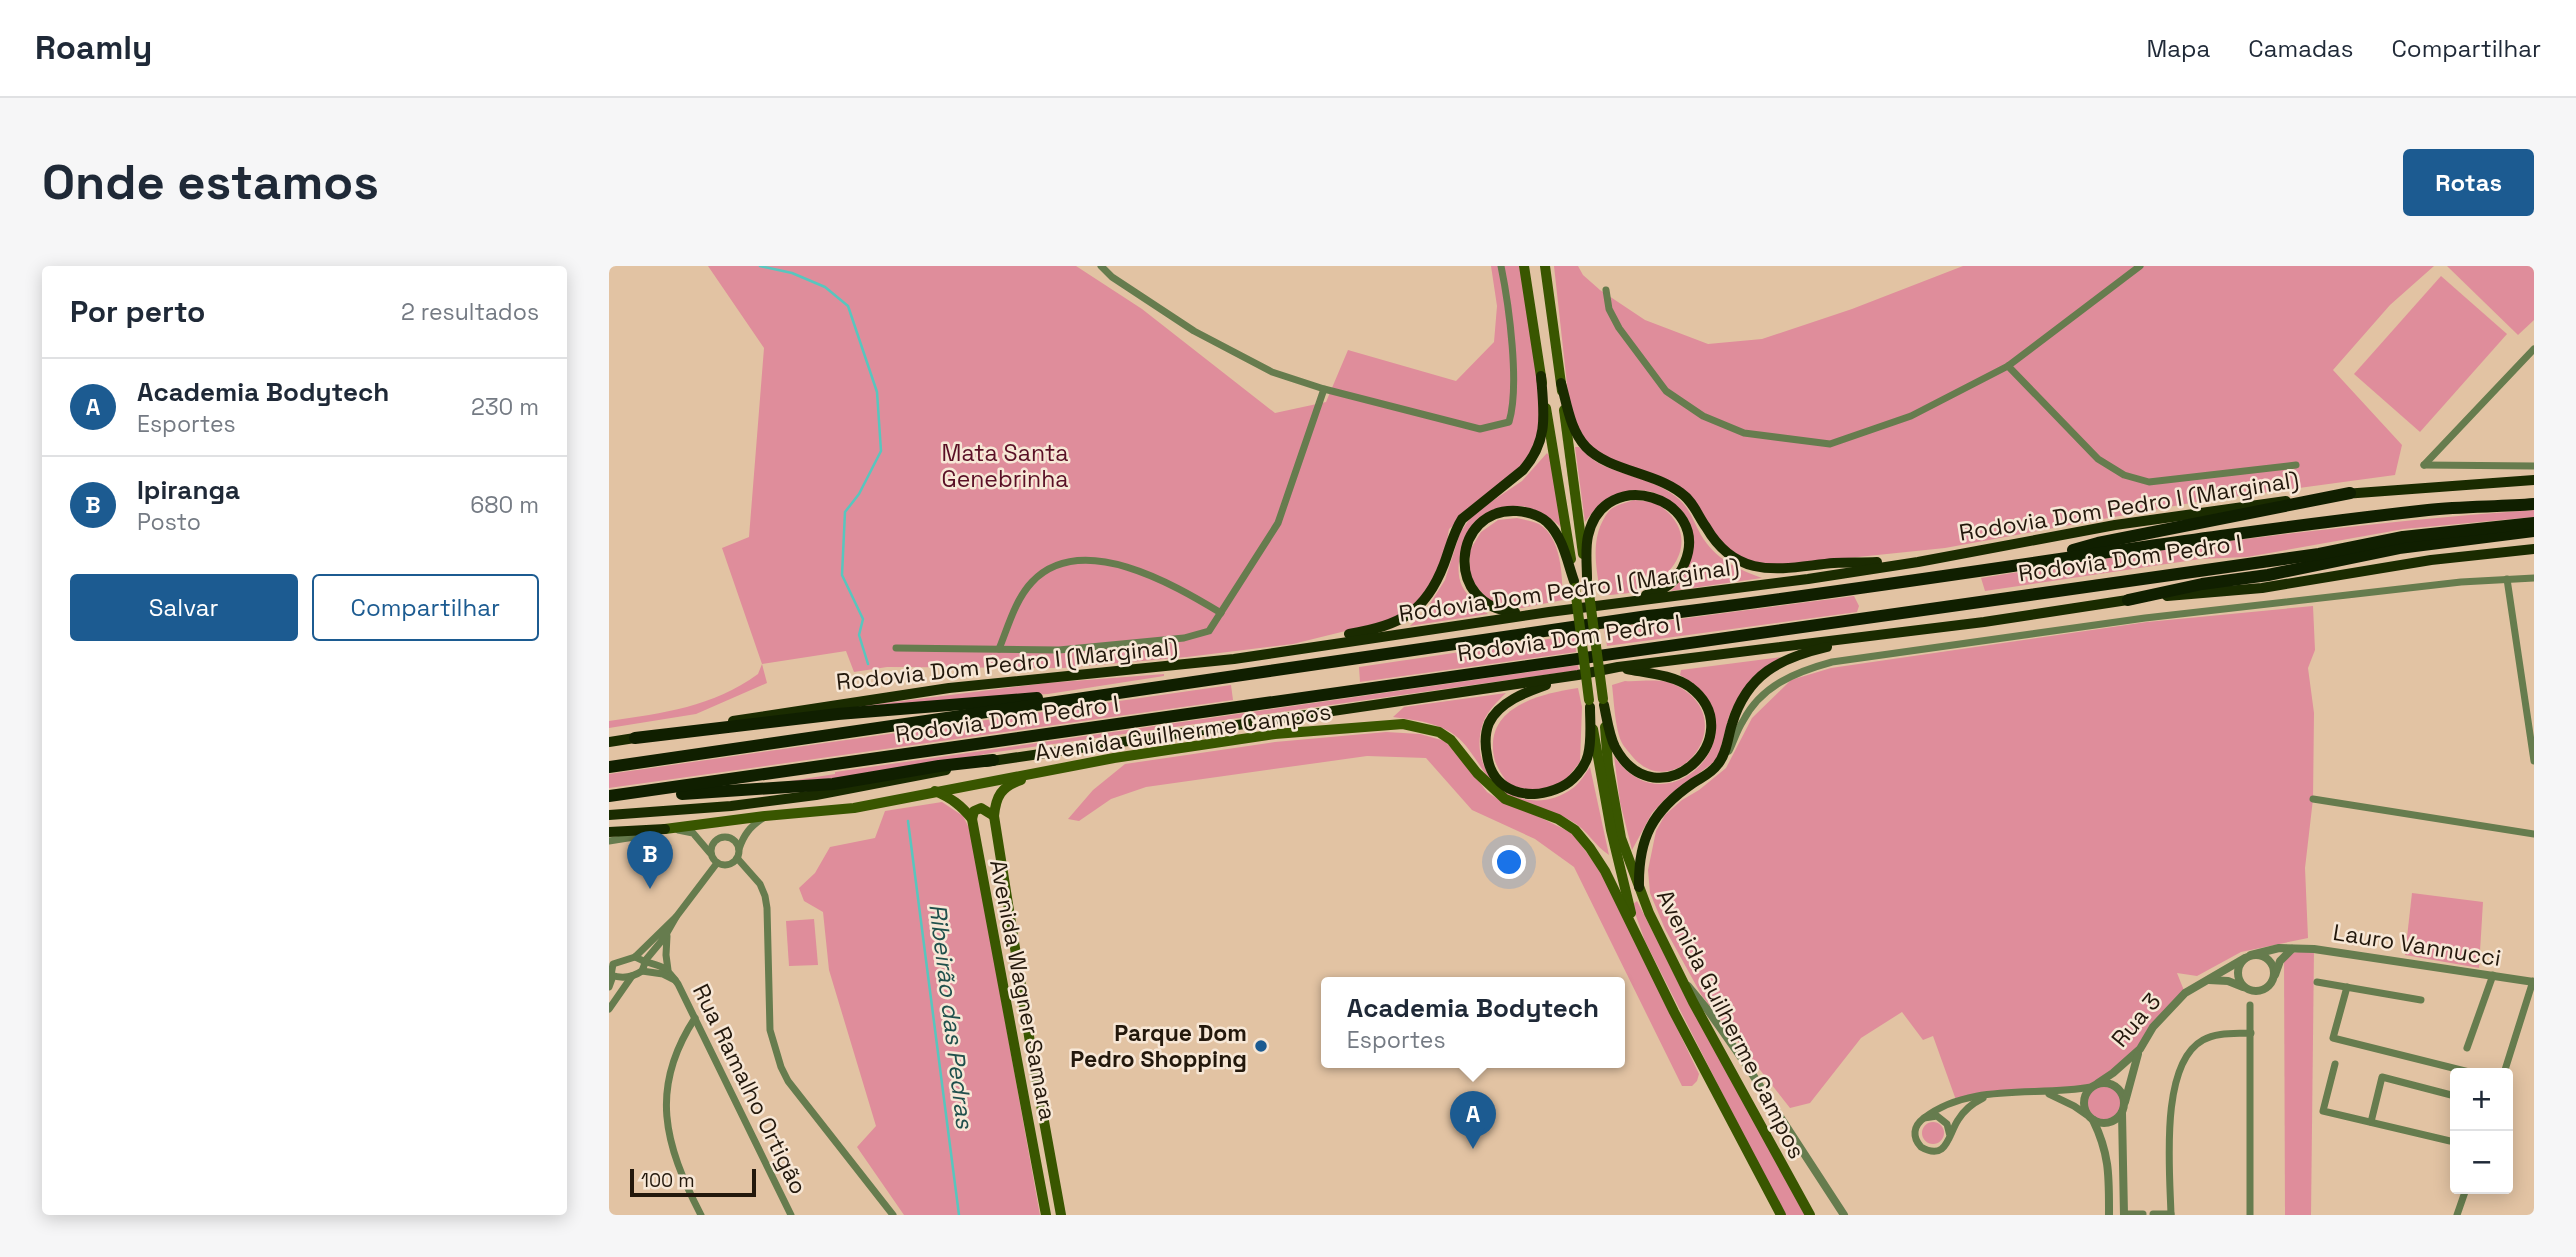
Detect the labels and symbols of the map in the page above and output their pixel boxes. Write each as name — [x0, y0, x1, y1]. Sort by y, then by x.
park label: Mata Santa Genebrinha — [941, 438, 1069, 494]
street label: Rodovia Dom Pedro I (Marginal) — [1957, 464, 2301, 548]
street label: Rodovia Dom Pedro I — [2016, 527, 2244, 589]
street label: Rodovia Dom Pedro I (Marginal) — [1397, 551, 1741, 629]
street label: Rodovia Dom Pedro I — [1455, 607, 1683, 669]
street label: Rodovia Dom Pedro I (Marginal) — [835, 631, 1179, 697]
street label: Rodovia Dom Pedro I — [893, 688, 1121, 750]
street label: Avenida Guilherme Campos — [1033, 696, 1333, 768]
pin: B — [627, 831, 673, 889]
your location — [1492, 845, 1526, 879]
street label: Avenida Wagner Samara — [983, 857, 1063, 1123]
street label: Avenida Guilherme Campos — [1650, 884, 1812, 1164]
water label: Ribeirão das Pedras — [922, 902, 981, 1131]
street label: Lauro Vannucci — [2331, 917, 2503, 973]
street label: Rua Ramalho Ortigão — [686, 979, 814, 1199]
street label: Rua 3 — [2105, 987, 2167, 1053]
place label: Parque Dom Pedro Shopping — [1070, 1018, 1247, 1074]
marker: Parque Dom Pedro Shopping — [1253, 1038, 1269, 1054]
pin: A — [1450, 1091, 1496, 1149]
scale bar — [630, 1166, 756, 1198]

